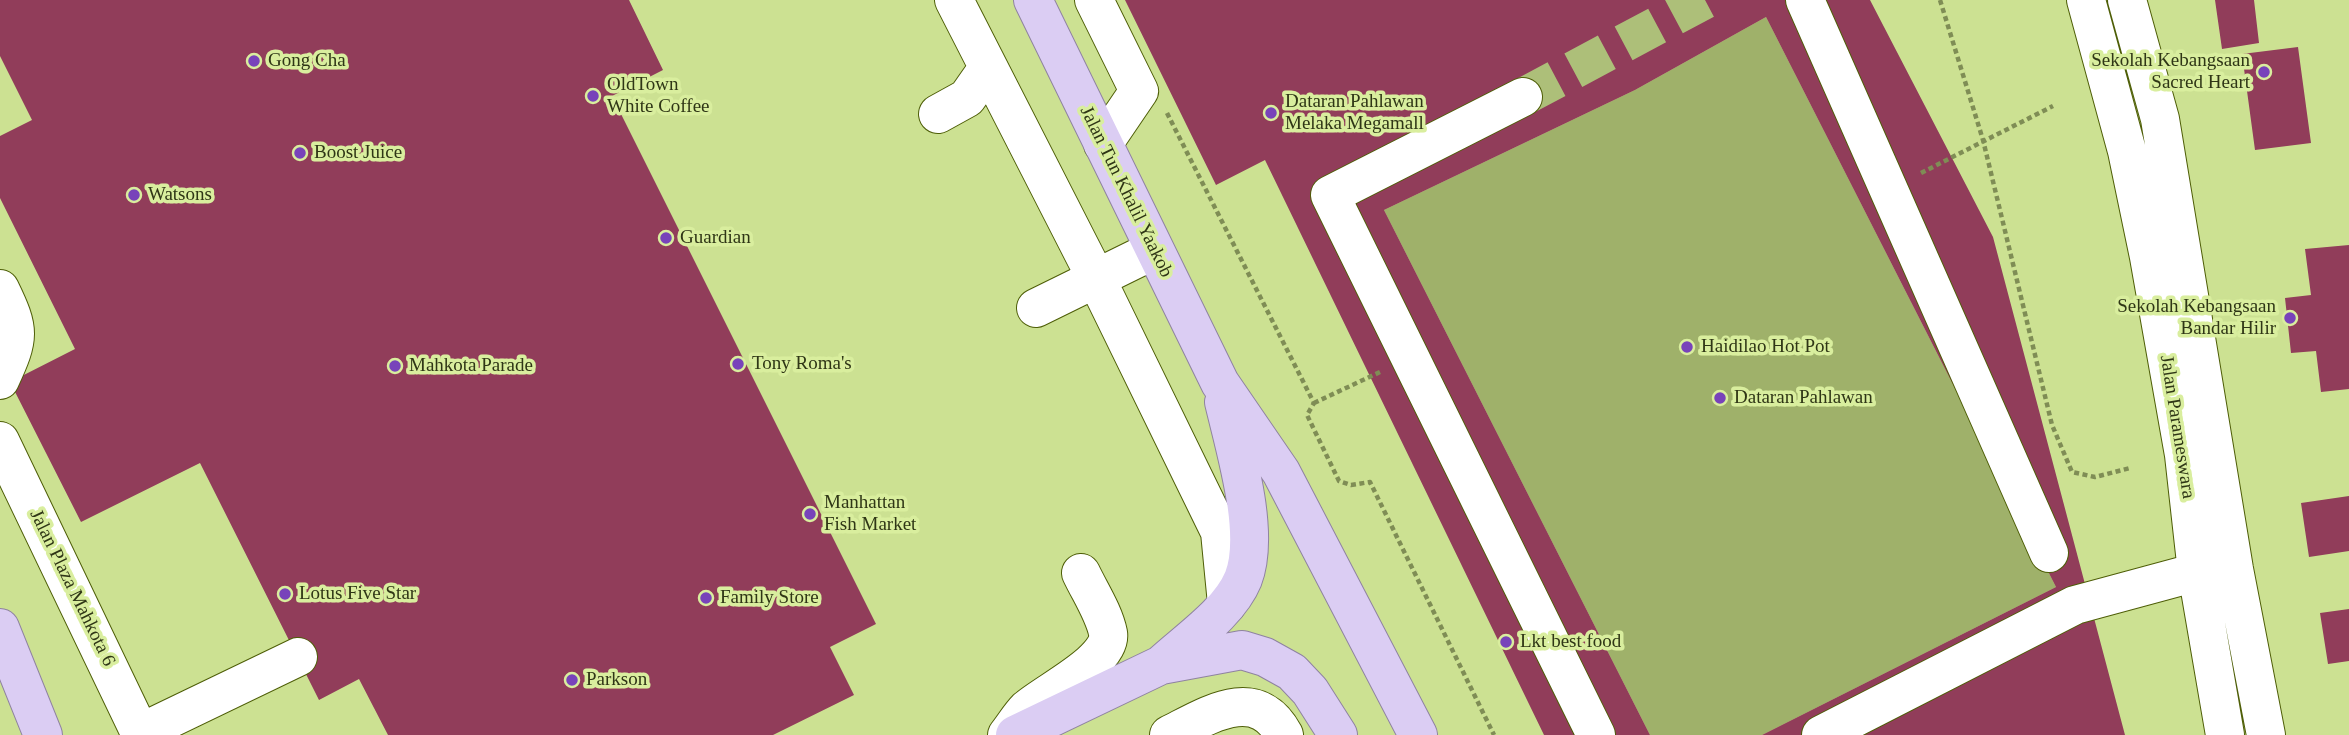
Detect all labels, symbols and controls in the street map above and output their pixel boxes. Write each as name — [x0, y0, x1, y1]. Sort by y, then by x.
place label: Gong Cha — [268, 50, 346, 72]
place label: Sekolah Kebangsaan Sacred Heart — [2091, 50, 2250, 94]
marker: Gong Cha — [246, 53, 262, 69]
marker: Sekolah Kebangsaan Sacred Heart — [2256, 64, 2272, 80]
place label: OldTown White Coffee — [607, 74, 710, 118]
marker: OldTown White Coffee — [585, 88, 601, 104]
place label: Dataran Pahlawan Melaka Megamall — [1285, 91, 1424, 135]
street label: Jalan Tun Khalil Yaakob — [1075, 103, 1177, 281]
marker: Dataran Pahlawan Melaka Megamall — [1263, 105, 1279, 121]
place label: Boost Juice — [314, 142, 402, 164]
marker: Boost Juice — [292, 145, 308, 161]
place label: Watsons — [148, 184, 212, 206]
marker: Watsons — [126, 187, 142, 203]
place label: Guardian — [680, 227, 751, 249]
marker: Guardian — [658, 230, 674, 246]
place label: Sekolah Kebangsaan Bandar Hilir — [2117, 296, 2276, 340]
marker: Sekolah Kebangsaan Bandar Hilir — [2282, 310, 2298, 326]
place label: Haidilao Hot Pot — [1701, 336, 1830, 358]
marker: Haidilao Hot Pot — [1679, 339, 1695, 355]
place label: Tony Roma's — [752, 353, 852, 375]
street label: Jalan Parameswara — [2154, 354, 2200, 500]
place label: Mahkota Parade — [409, 355, 533, 377]
marker: Tony Roma's — [730, 356, 746, 372]
marker: Mahkota Parade — [387, 358, 403, 374]
place label: Dataran Pahlawan — [1734, 387, 1873, 409]
marker: Dataran Pahlawan — [1712, 390, 1728, 406]
place label: Manhattan Fish Market — [824, 492, 916, 536]
street label: Jalan Plaza Mahkota 6 — [24, 506, 120, 670]
marker: Manhattan Fish Market — [802, 506, 818, 522]
place label: Lotus Five Star — [299, 583, 416, 605]
marker: Lotus Five Star — [277, 586, 293, 602]
place label: Family Store — [720, 587, 819, 609]
marker: Family Store — [698, 590, 714, 606]
place label: Lkt best food — [1520, 631, 1621, 653]
marker: Lkt best food — [1498, 634, 1514, 650]
place label: Parkson — [586, 669, 647, 691]
marker: Parkson — [564, 672, 580, 688]

